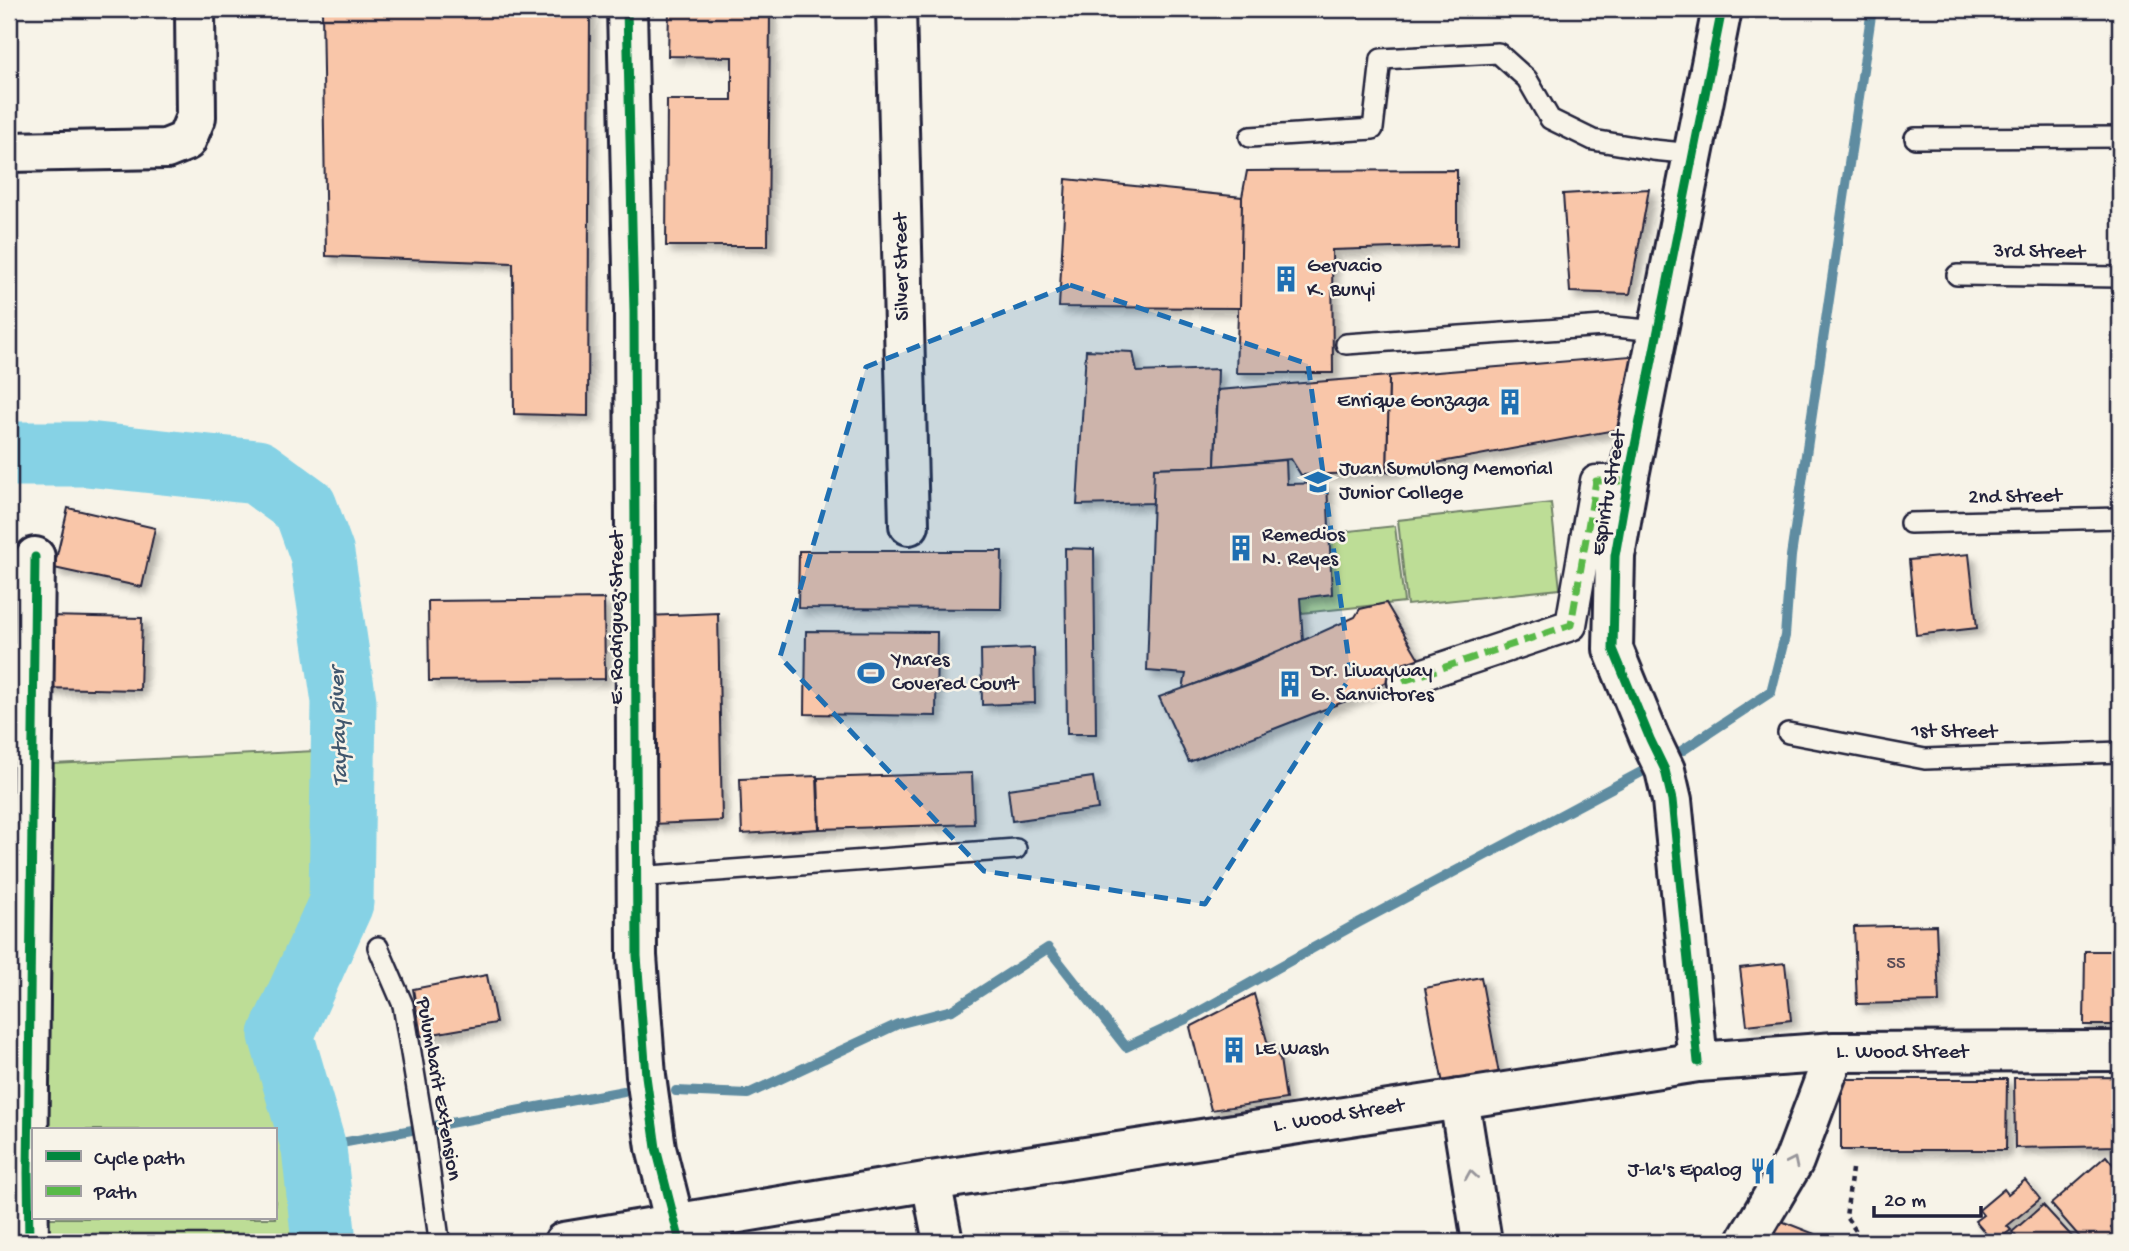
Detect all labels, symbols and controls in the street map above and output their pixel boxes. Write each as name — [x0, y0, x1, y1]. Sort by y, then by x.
street label: Silver Street — [890, 211, 916, 321]
street label: 3rd Street — [1992, 240, 2087, 266]
place label: Gervacio K. Bunyi — [1307, 255, 1382, 304]
building icon: Gervacio K. Bunyi — [1271, 264, 1301, 294]
building icon: Enrique Gonzaga — [1495, 387, 1525, 417]
place label: Enrique Gonzaga — [1337, 390, 1490, 415]
street label: Espiritu Street — [1587, 426, 1634, 558]
place label: Juan Sumulong Memorial Junior College — [1339, 458, 1553, 507]
school or university icon: Juan Sumulong Memorial Junior College — [1303, 467, 1333, 497]
street label: 2nd Street — [1968, 485, 2064, 511]
place label: Remedios N. Reyes — [1262, 524, 1346, 573]
street label: E. Rodriguez Street — [606, 529, 631, 705]
building icon: Remedios N. Reyes — [1226, 533, 1256, 563]
place label: Ynares Covered Court — [890, 649, 1020, 698]
sports icon: Ynares Covered Court — [856, 658, 886, 688]
place label: Dr. Liwayway G. Sanvictores — [1309, 660, 1435, 709]
water label: Taytay River — [324, 662, 356, 787]
building icon: Dr. Liwayway G. Sanvictores — [1275, 669, 1305, 699]
street label: 1st Street — [1910, 720, 2000, 746]
house number: 55 — [1887, 954, 1905, 975]
street label: Pulumbarit Extension — [408, 994, 465, 1183]
building icon: LE Wash — [1219, 1035, 1249, 1065]
place label: LE Wash — [1255, 1038, 1329, 1063]
street label: L. Wood Street — [1836, 1041, 1971, 1066]
street label: L. Wood Street — [1272, 1094, 1409, 1140]
legend — [32, 1128, 276, 1220]
text: Cycle path — [94, 1148, 185, 1173]
restaurant icon: J-la's Epalog — [1748, 1156, 1778, 1186]
one-way arrow — [1784, 1157, 1798, 1169]
place label: J-la's Epalog — [1627, 1159, 1742, 1184]
one-way arrow — [1464, 1169, 1479, 1181]
scale bar — [1874, 1174, 1980, 1218]
text: Path — [93, 1182, 137, 1207]
text: 20 m — [1884, 1190, 1926, 1215]

